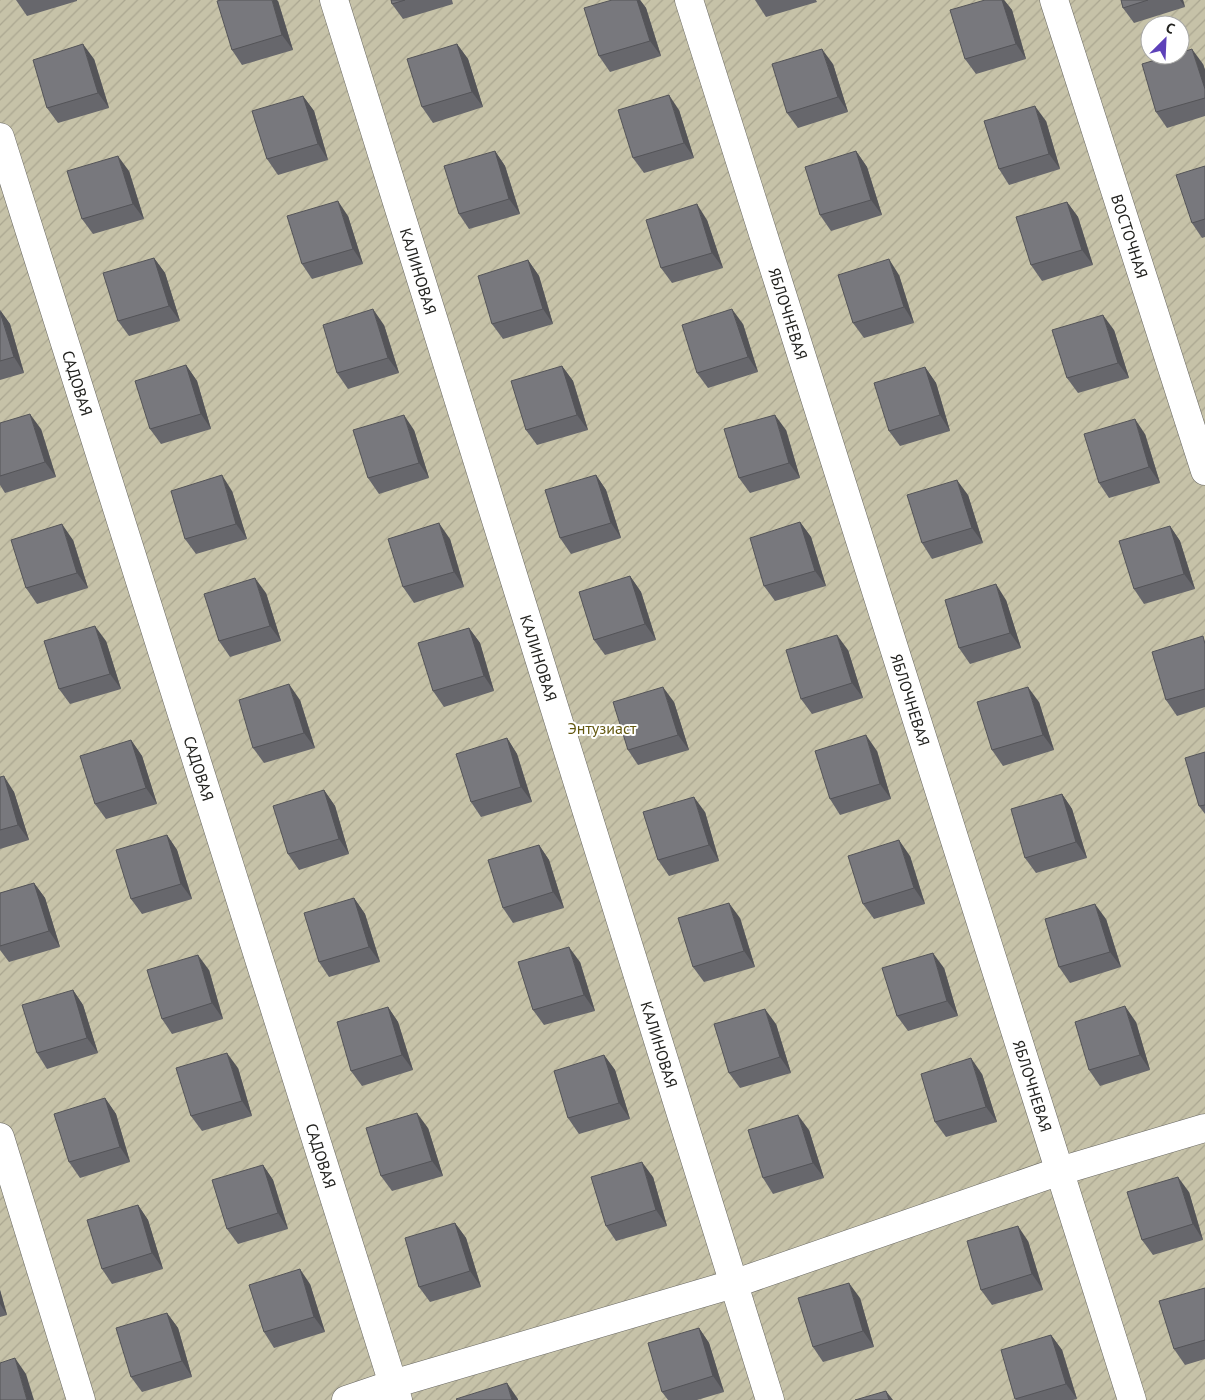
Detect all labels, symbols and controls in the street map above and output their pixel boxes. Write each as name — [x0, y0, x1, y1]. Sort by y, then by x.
north arrow — [1140, 15, 1190, 65]
text: С — [1163, 18, 1178, 38]
street label: ВОСТОЧНАЯ — [1107, 192, 1153, 281]
street label: КАЛИНОВАЯ — [396, 225, 441, 317]
street label: ЯБЛОЧНЕВАЯ — [764, 265, 812, 362]
street label: САДОВАЯ — [58, 348, 97, 418]
street label: КАЛИНОВАЯ — [516, 612, 562, 704]
street label: ЯБЛОЧНЕВАЯ — [886, 651, 934, 748]
park label: Энтузиаст — [568, 718, 637, 738]
street label: САДОВАЯ — [179, 733, 219, 803]
street label: КАЛИНОВАЯ — [636, 999, 682, 1090]
street label: ЯБЛОЧНЕВАЯ — [1009, 1037, 1057, 1134]
street label: САДОВАЯ — [301, 1121, 341, 1191]

